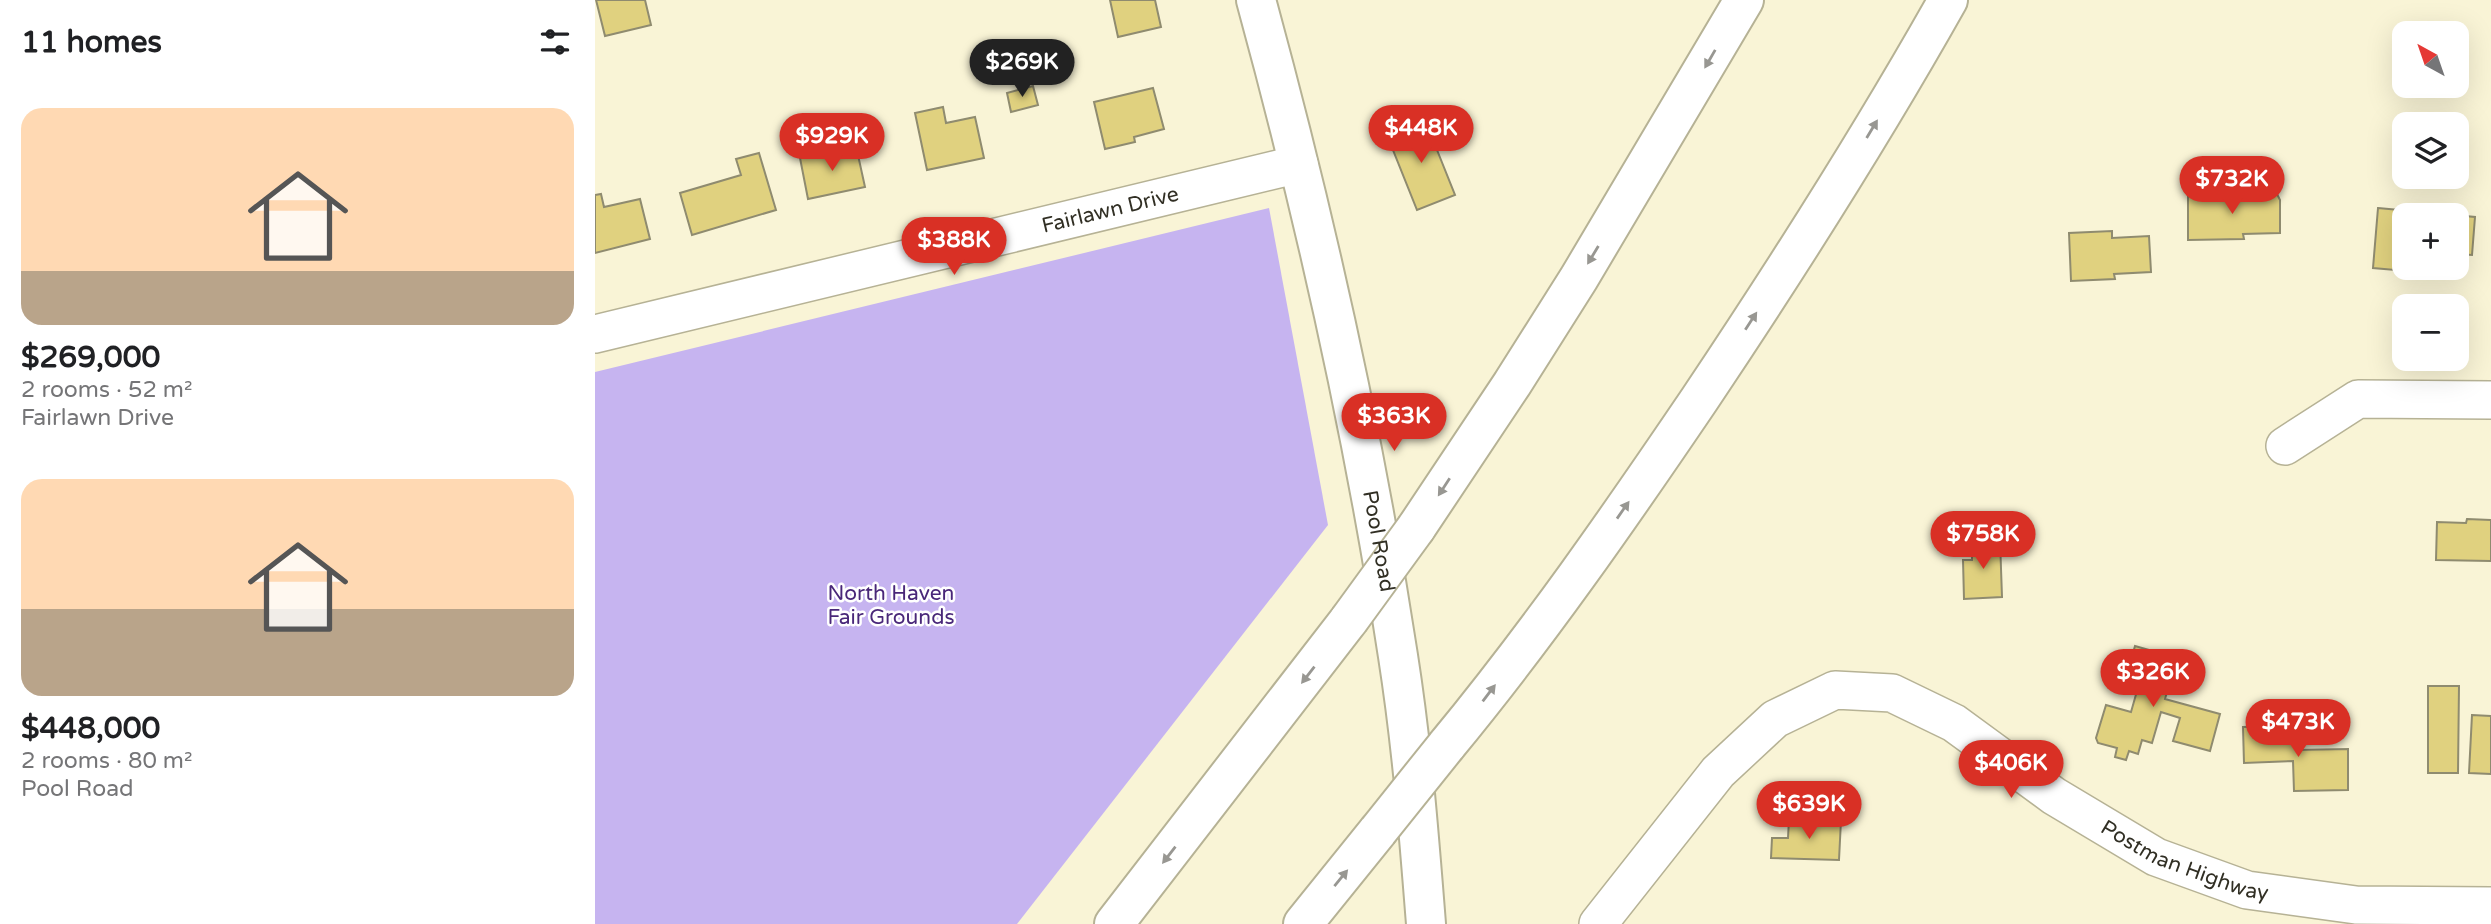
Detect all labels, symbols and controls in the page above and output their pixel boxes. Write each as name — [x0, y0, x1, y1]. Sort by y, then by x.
north arrow — [2392, 21, 2469, 98]
map controls — [2392, 21, 2469, 371]
icon: filters — [536, 23, 574, 61]
text: 11 homes — [21, 24, 162, 61]
pin: $269K — [973, 40, 1071, 99]
text: $269K — [986, 48, 1058, 76]
one-way arrow — [1704, 50, 1716, 69]
pin: $448K — [1372, 106, 1470, 165]
button: layers — [2392, 112, 2469, 189]
pin: $929K — [783, 114, 881, 173]
text: $448K — [1385, 114, 1457, 142]
one-way arrow — [1866, 119, 1878, 138]
text: $929K — [796, 122, 868, 150]
icon: home — [235, 153, 361, 279]
pin: $732K — [2183, 156, 2281, 216]
text: $732K — [2196, 165, 2268, 193]
street label: Fairlawn Drive — [1039, 181, 1181, 239]
button: + — [2392, 203, 2469, 280]
pin: $388K — [905, 218, 1003, 277]
text: $388K — [918, 226, 990, 254]
one-way arrow — [1587, 245, 1600, 264]
button: − — [2392, 294, 2469, 371]
one-way arrow — [1744, 311, 1757, 331]
text: $269,000 — [21, 339, 160, 376]
text: 2 rooms · 52 m² — [21, 376, 192, 404]
pin: $363K — [1345, 393, 1443, 453]
text: $363K — [1358, 402, 1430, 430]
text: Fairlawn Drive — [21, 404, 174, 432]
one-way arrow — [1438, 478, 1451, 497]
street label: Pool Road — [1357, 488, 1400, 594]
one-way arrow — [1616, 501, 1630, 519]
pin: $758K — [1934, 512, 2032, 571]
text: $758K — [1947, 520, 2019, 548]
icon: home — [235, 524, 361, 650]
park label: North Haven Fair Grounds — [827, 581, 955, 630]
pin: $326K — [2104, 650, 2202, 709]
text: $326K — [2117, 658, 2189, 686]
one-way arrow — [1301, 666, 1315, 684]
one-way arrow — [1482, 685, 1497, 703]
pin: $473K — [2249, 700, 2347, 759]
text: $473K — [2262, 708, 2334, 736]
text: $448,000 — [21, 710, 160, 747]
pin: $406K — [1962, 740, 2060, 800]
text: 2 rooms · 80 m² — [21, 747, 192, 775]
text: $406K — [1975, 749, 2047, 777]
text: Pool Road — [21, 775, 134, 803]
pin: $639K — [1760, 782, 1858, 841]
text: $639K — [1773, 790, 1845, 818]
street label: Postman Highway — [2096, 815, 2270, 906]
one-way arrow — [1161, 845, 1176, 863]
one-way arrow — [1333, 869, 1348, 887]

